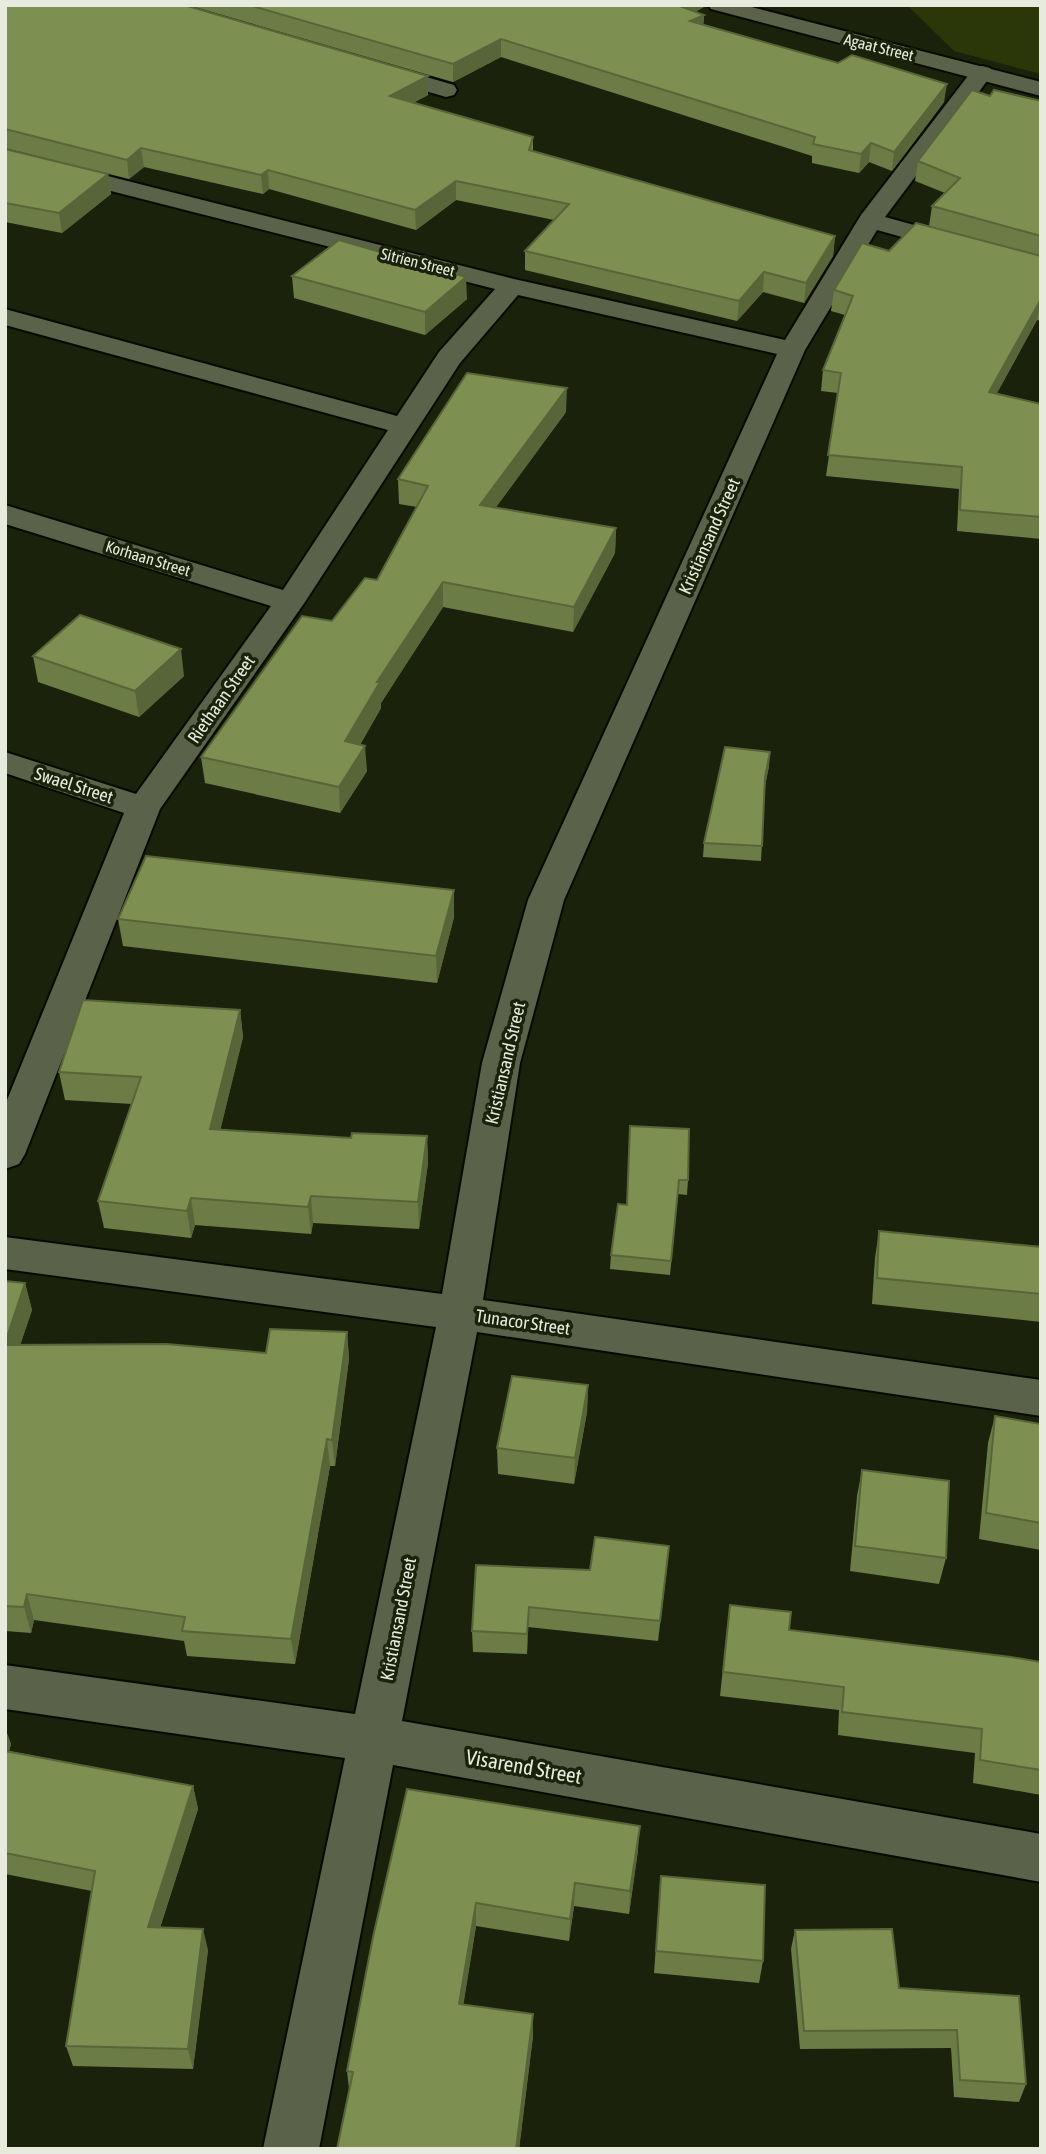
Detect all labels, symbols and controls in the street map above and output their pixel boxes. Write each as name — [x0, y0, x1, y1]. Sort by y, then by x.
street label: Agaat Street — [842, 30, 916, 65]
street label: Sitrien Street — [379, 244, 457, 280]
street label: Kristiansand Street — [674, 475, 744, 597]
street label: Korhaan Street — [104, 537, 193, 580]
street label: Riethaan Street — [183, 651, 259, 747]
street label: Swael Street — [32, 762, 116, 808]
street label: Kristiansand Street — [481, 1000, 529, 1126]
street label: Tunacor Street — [474, 1305, 572, 1339]
street label: Kristiansand Street — [376, 1556, 420, 1682]
street label: Visarend Street — [464, 1744, 584, 1788]

